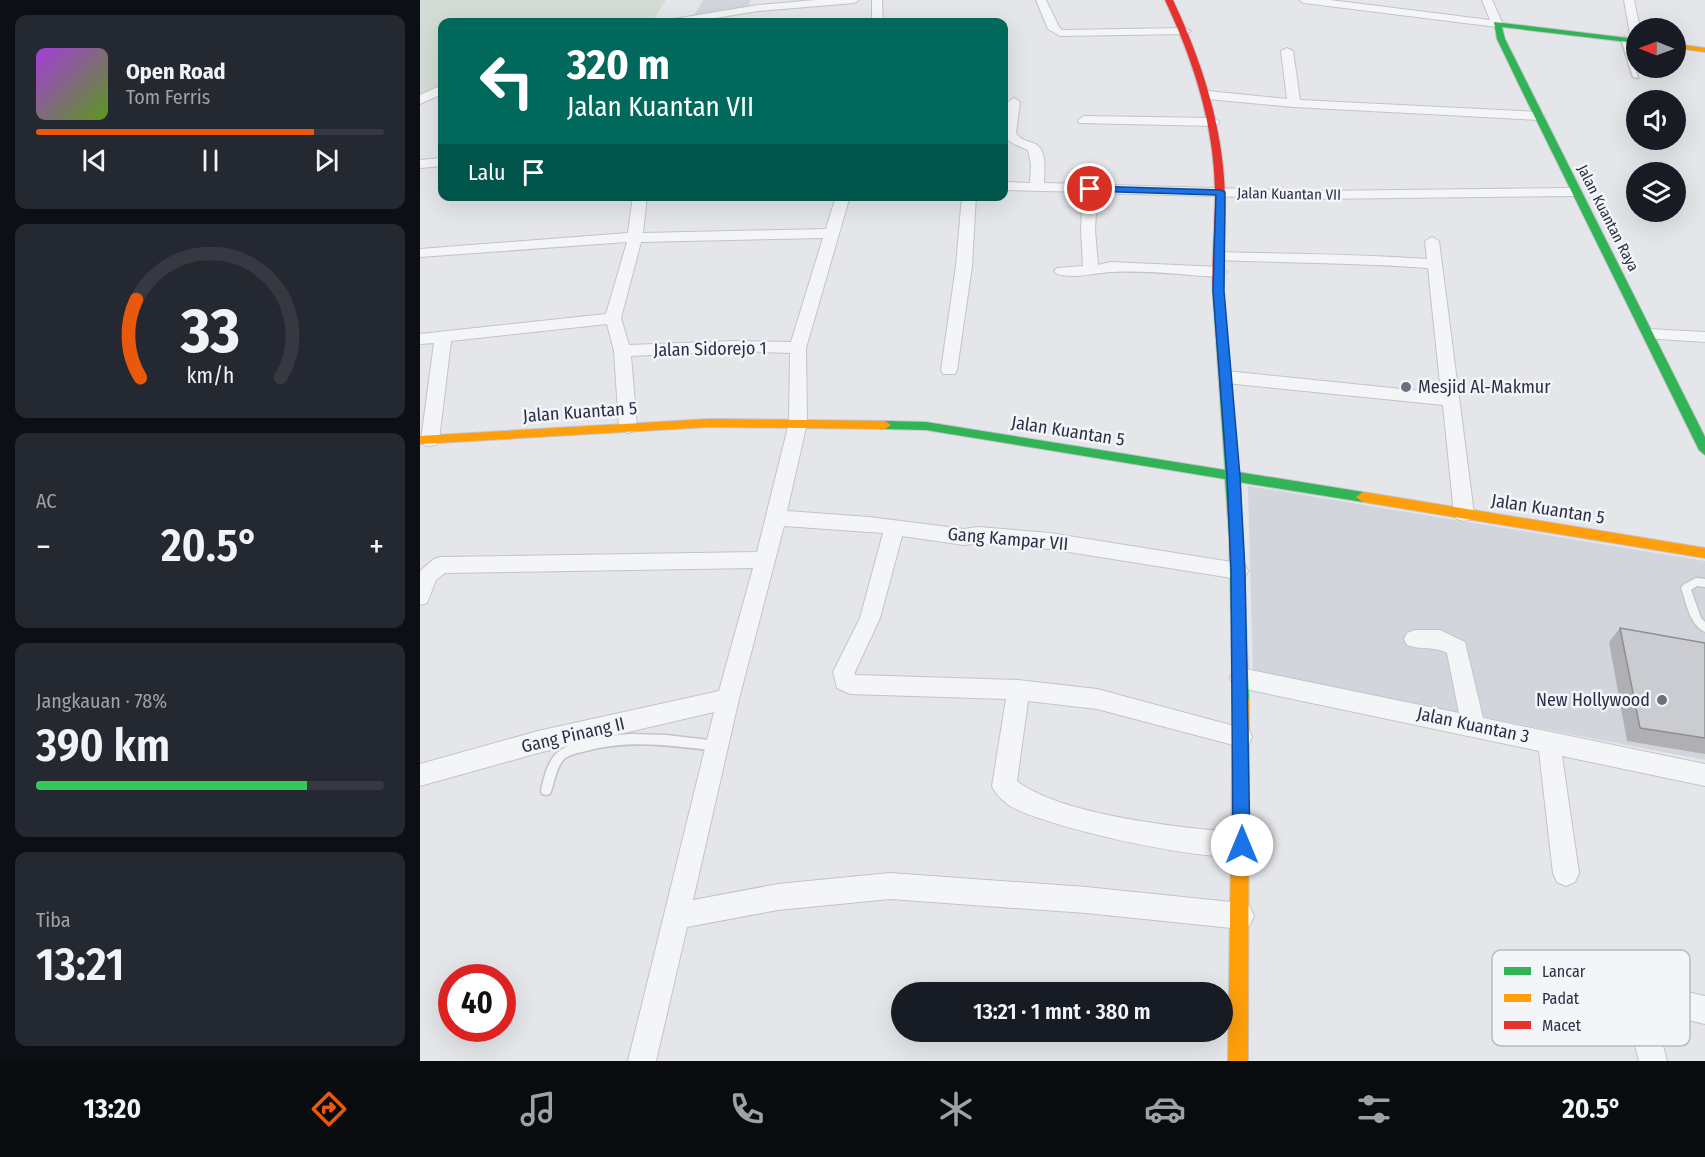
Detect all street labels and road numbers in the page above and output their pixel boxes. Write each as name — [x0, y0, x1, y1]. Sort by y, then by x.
street label: Jalan Kuantan Raya — [1573, 162, 1643, 274]
street label: Jalan Kuantan VII — [1237, 184, 1341, 204]
street label: Jalan Sidorejo 1 — [653, 337, 767, 361]
street label: Jalan Kuantan 5 — [522, 397, 638, 427]
street label: Jalan Kuantan 5 — [1010, 411, 1126, 451]
street label: Jalan Kuantan 5 — [1490, 489, 1606, 529]
street label: Gang Kampar VII — [947, 523, 1069, 555]
street label: Jalan Kuantan 3 — [1415, 702, 1531, 748]
street label: Gang Pinang II — [519, 712, 627, 758]

